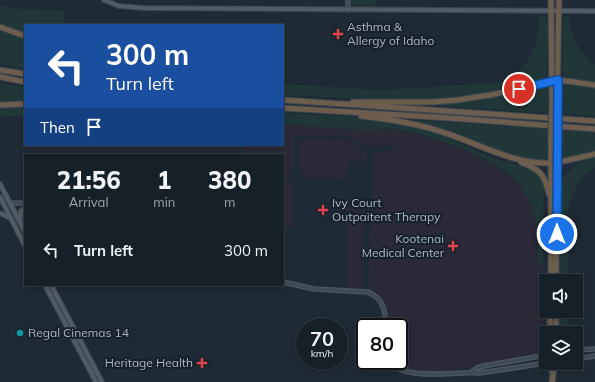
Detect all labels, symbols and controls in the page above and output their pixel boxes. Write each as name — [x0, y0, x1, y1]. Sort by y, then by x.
place label: Asthma & Allergy of Idaho — [347, 19, 435, 48]
marker: Asthma & Allergy of Idaho — [332, 28, 344, 40]
text: 300 m — [106, 37, 189, 72]
icon: left — [40, 40, 92, 92]
text: Turn left — [106, 72, 174, 95]
pin — [502, 72, 536, 106]
icon: arrive — [508, 78, 530, 100]
icon: arrive — [83, 116, 105, 138]
text: Then — [40, 118, 75, 137]
text: 21:56 — [57, 165, 121, 195]
text: 1 — [157, 165, 172, 195]
text: 380 — [208, 165, 251, 195]
text: Arrival — [69, 194, 109, 210]
text: min — [153, 194, 175, 210]
text: m — [224, 194, 235, 210]
place label: Ivy Court Outpaitent Therapy — [332, 195, 441, 224]
marker: Ivy Court Outpaitent Therapy — [317, 204, 329, 216]
position arrow — [536, 213, 578, 255]
place label: Kootenai Medical Center — [362, 231, 445, 260]
icon: left — [40, 239, 62, 261]
marker: Kootenai Medical Center — [447, 240, 459, 252]
text: Turn left — [74, 241, 133, 260]
text: 300 m — [224, 241, 268, 260]
map controls — [539, 274, 583, 370]
button: sound — [539, 274, 583, 318]
speed limit sign: 80 — [356, 318, 408, 370]
place label: Regal Cinemas 14 — [28, 325, 129, 340]
text: 70 — [310, 326, 334, 351]
button: layers — [539, 326, 583, 370]
marker: Regal Cinemas 14 — [15, 328, 25, 338]
text: km/h — [311, 347, 333, 360]
place label: Heritage Health — [105, 355, 193, 370]
marker: Heritage Health — [196, 357, 208, 369]

